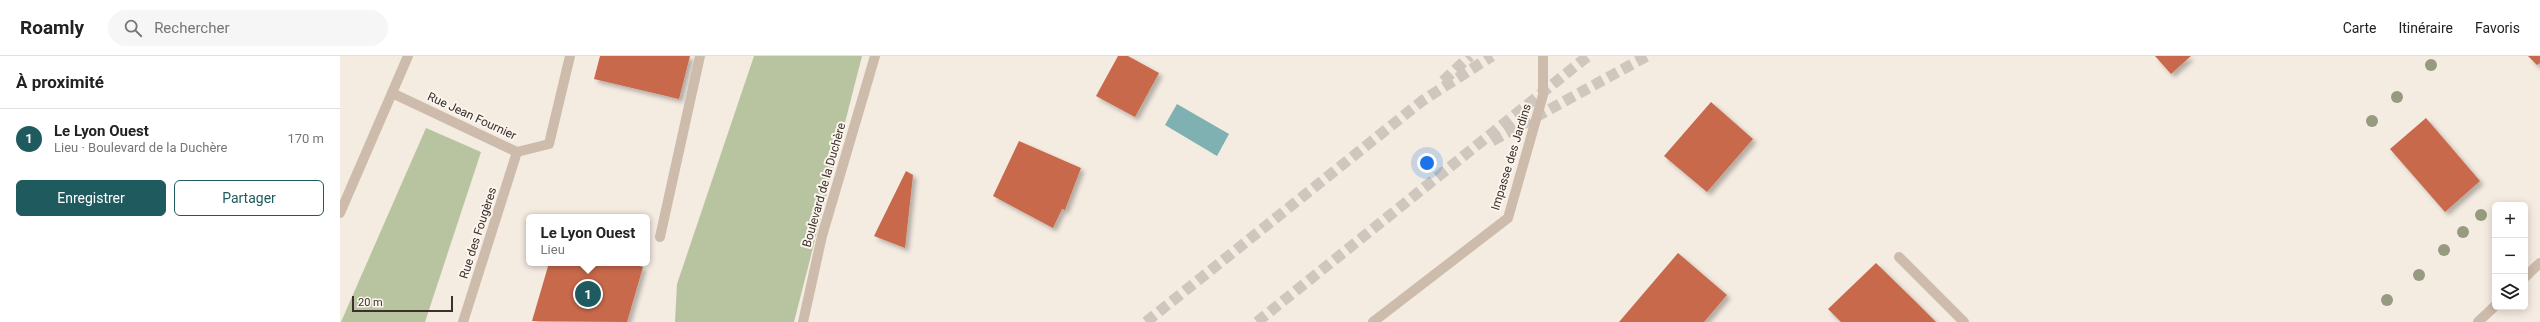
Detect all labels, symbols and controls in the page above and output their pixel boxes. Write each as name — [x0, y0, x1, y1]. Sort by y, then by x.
search box — [108, 10, 388, 46]
text: Roamly — [20, 16, 84, 39]
icon: search — [122, 17, 144, 39]
text: Rechercher — [154, 19, 229, 37]
text: Carte — [2343, 20, 2376, 36]
text: Itinéraire — [2398, 20, 2453, 36]
text: Favoris — [2475, 20, 2520, 36]
text: À proximité — [16, 72, 104, 92]
street label: Rue Jean Fournier — [425, 89, 519, 143]
street label: Impasse des Jardins — [1488, 102, 1534, 212]
street label: Boulevard de la Duchère — [800, 121, 848, 249]
text: Le Lyon Ouest — [54, 122, 149, 140]
text: 1 — [25, 131, 33, 146]
text: 170 m — [287, 131, 324, 146]
text: Lieu · Boulevard de la Duchère — [54, 140, 227, 155]
your location — [1417, 153, 1437, 173]
button: Enregistrer — [16, 180, 166, 216]
button: Partager — [174, 180, 324, 216]
street label: Rue des Fougères — [457, 186, 499, 280]
map controls — [2492, 202, 2528, 310]
button: + — [2492, 202, 2528, 238]
popup — [526, 214, 650, 266]
text: Le Lyon Ouest — [541, 224, 635, 242]
button: − — [2492, 238, 2528, 274]
text: Lieu — [541, 242, 565, 257]
button: layers — [2492, 274, 2528, 310]
pin: 1 — [575, 279, 601, 309]
scale bar — [352, 294, 453, 313]
text: 20 m — [358, 296, 383, 309]

